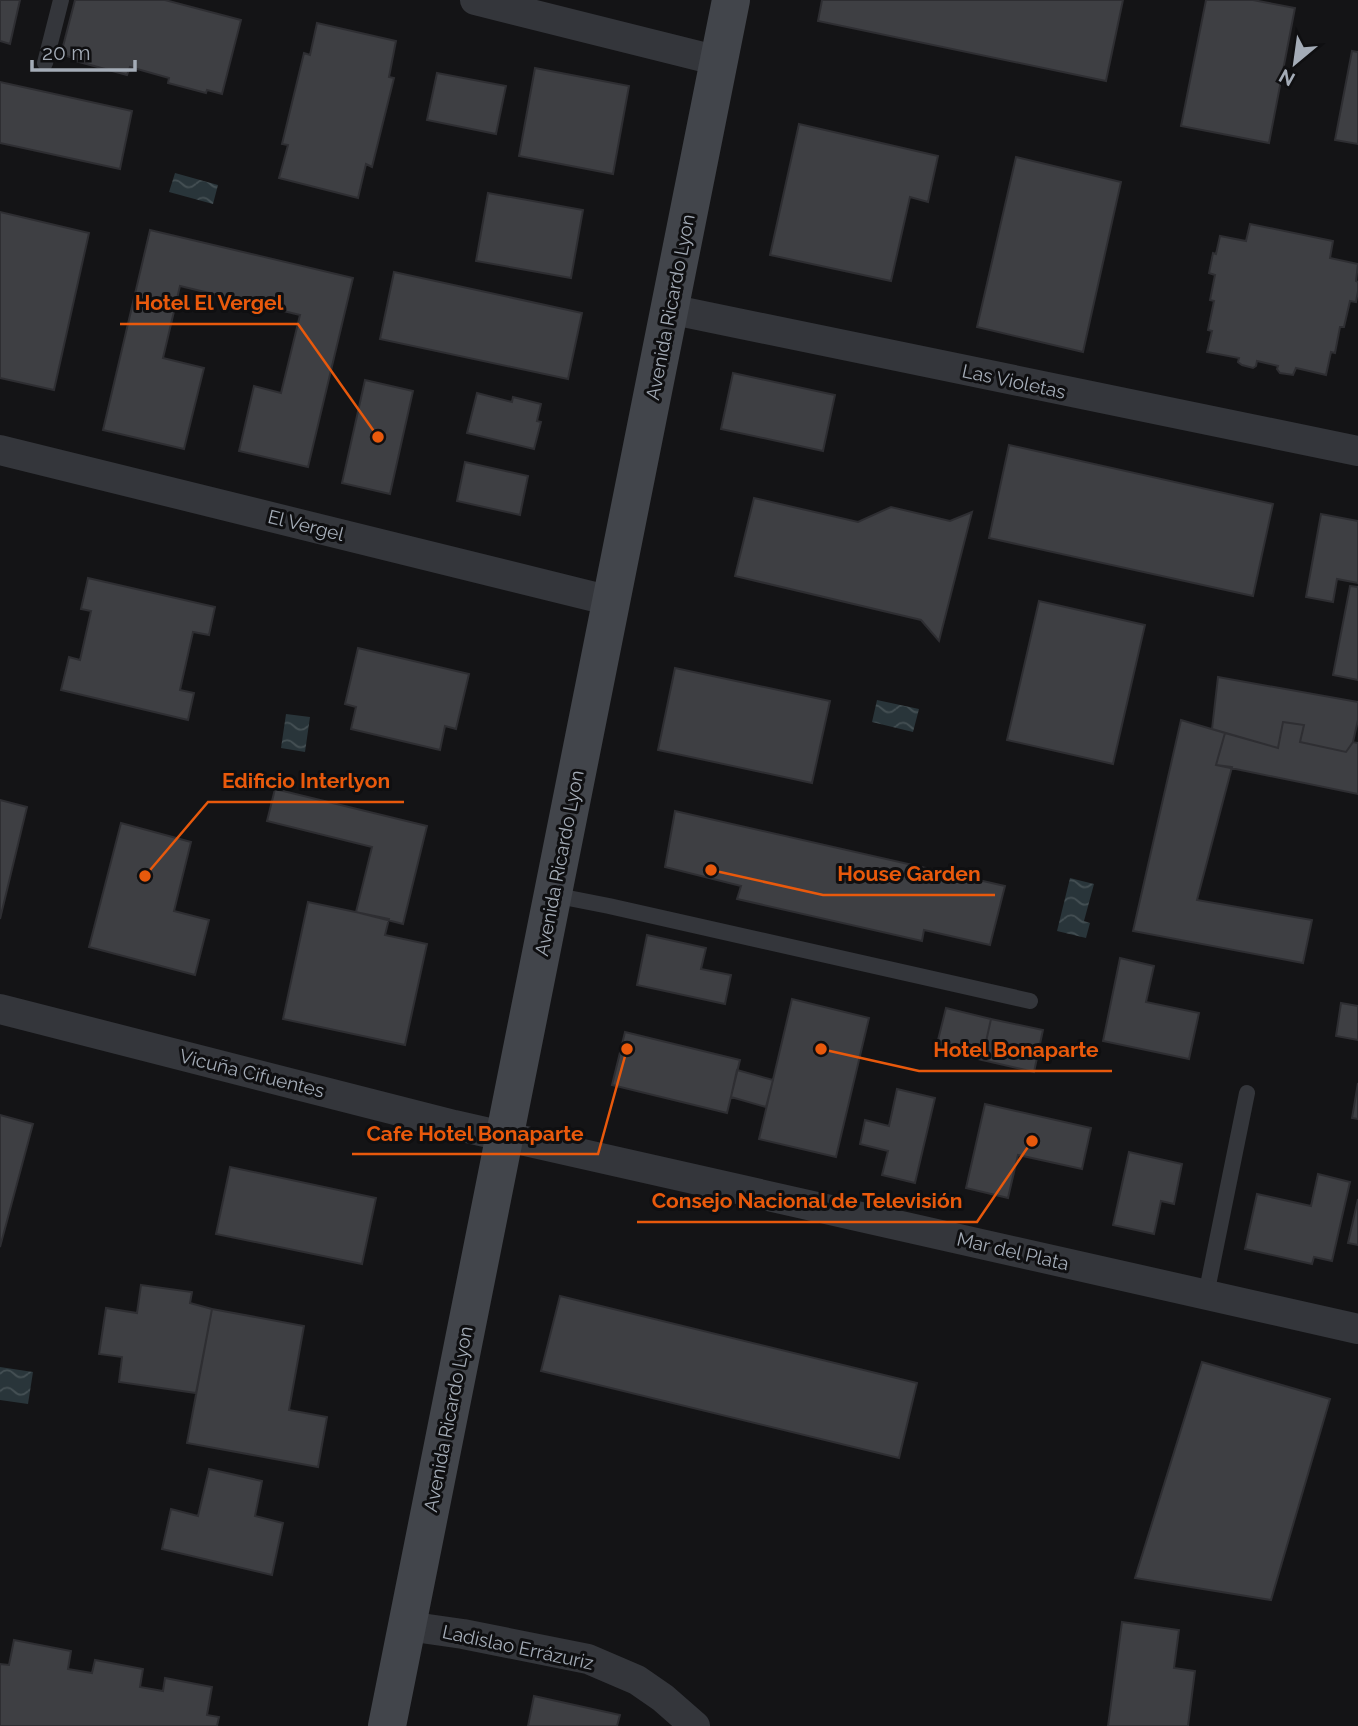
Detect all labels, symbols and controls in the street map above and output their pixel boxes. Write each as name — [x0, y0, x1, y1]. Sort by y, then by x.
scale bar — [32, 28, 135, 72]
north arrow — [1260, 28, 1330, 98]
text: 20 m — [42, 40, 90, 65]
text: N — [1275, 65, 1298, 91]
street label: Avenida Ricardo Lyon — [641, 212, 699, 402]
callout: Hotel El Vergel — [120, 282, 298, 324]
text: Hotel El Vergel — [135, 290, 284, 315]
street label: Las Violetas — [960, 359, 1068, 403]
street label: El Vergel — [266, 505, 347, 545]
callout: Edificio Interlyon — [208, 760, 404, 802]
text: Edificio Interlyon — [222, 768, 390, 793]
street label: Avenida Ricardo Lyon — [530, 768, 588, 958]
callout: House Garden — [823, 853, 995, 895]
text: House Garden — [837, 861, 981, 886]
callout: Hotel Bonaparte — [919, 1029, 1112, 1071]
text: Hotel Bonaparte — [933, 1037, 1099, 1062]
street label: Vicuña Cifuentes — [177, 1044, 327, 1102]
callout: Cafe Hotel Bonaparte — [352, 1112, 598, 1154]
text: Cafe Hotel Bonaparte — [366, 1121, 584, 1146]
callout: Consejo Nacional de Televisión — [637, 1180, 977, 1222]
text: Consejo Nacional de Televisión — [652, 1188, 962, 1213]
street label: Mar del Plata — [955, 1227, 1071, 1275]
street label: Avenida Ricardo Lyon — [419, 1324, 477, 1514]
street label: Ladislao Errázuriz — [440, 1620, 596, 1674]

